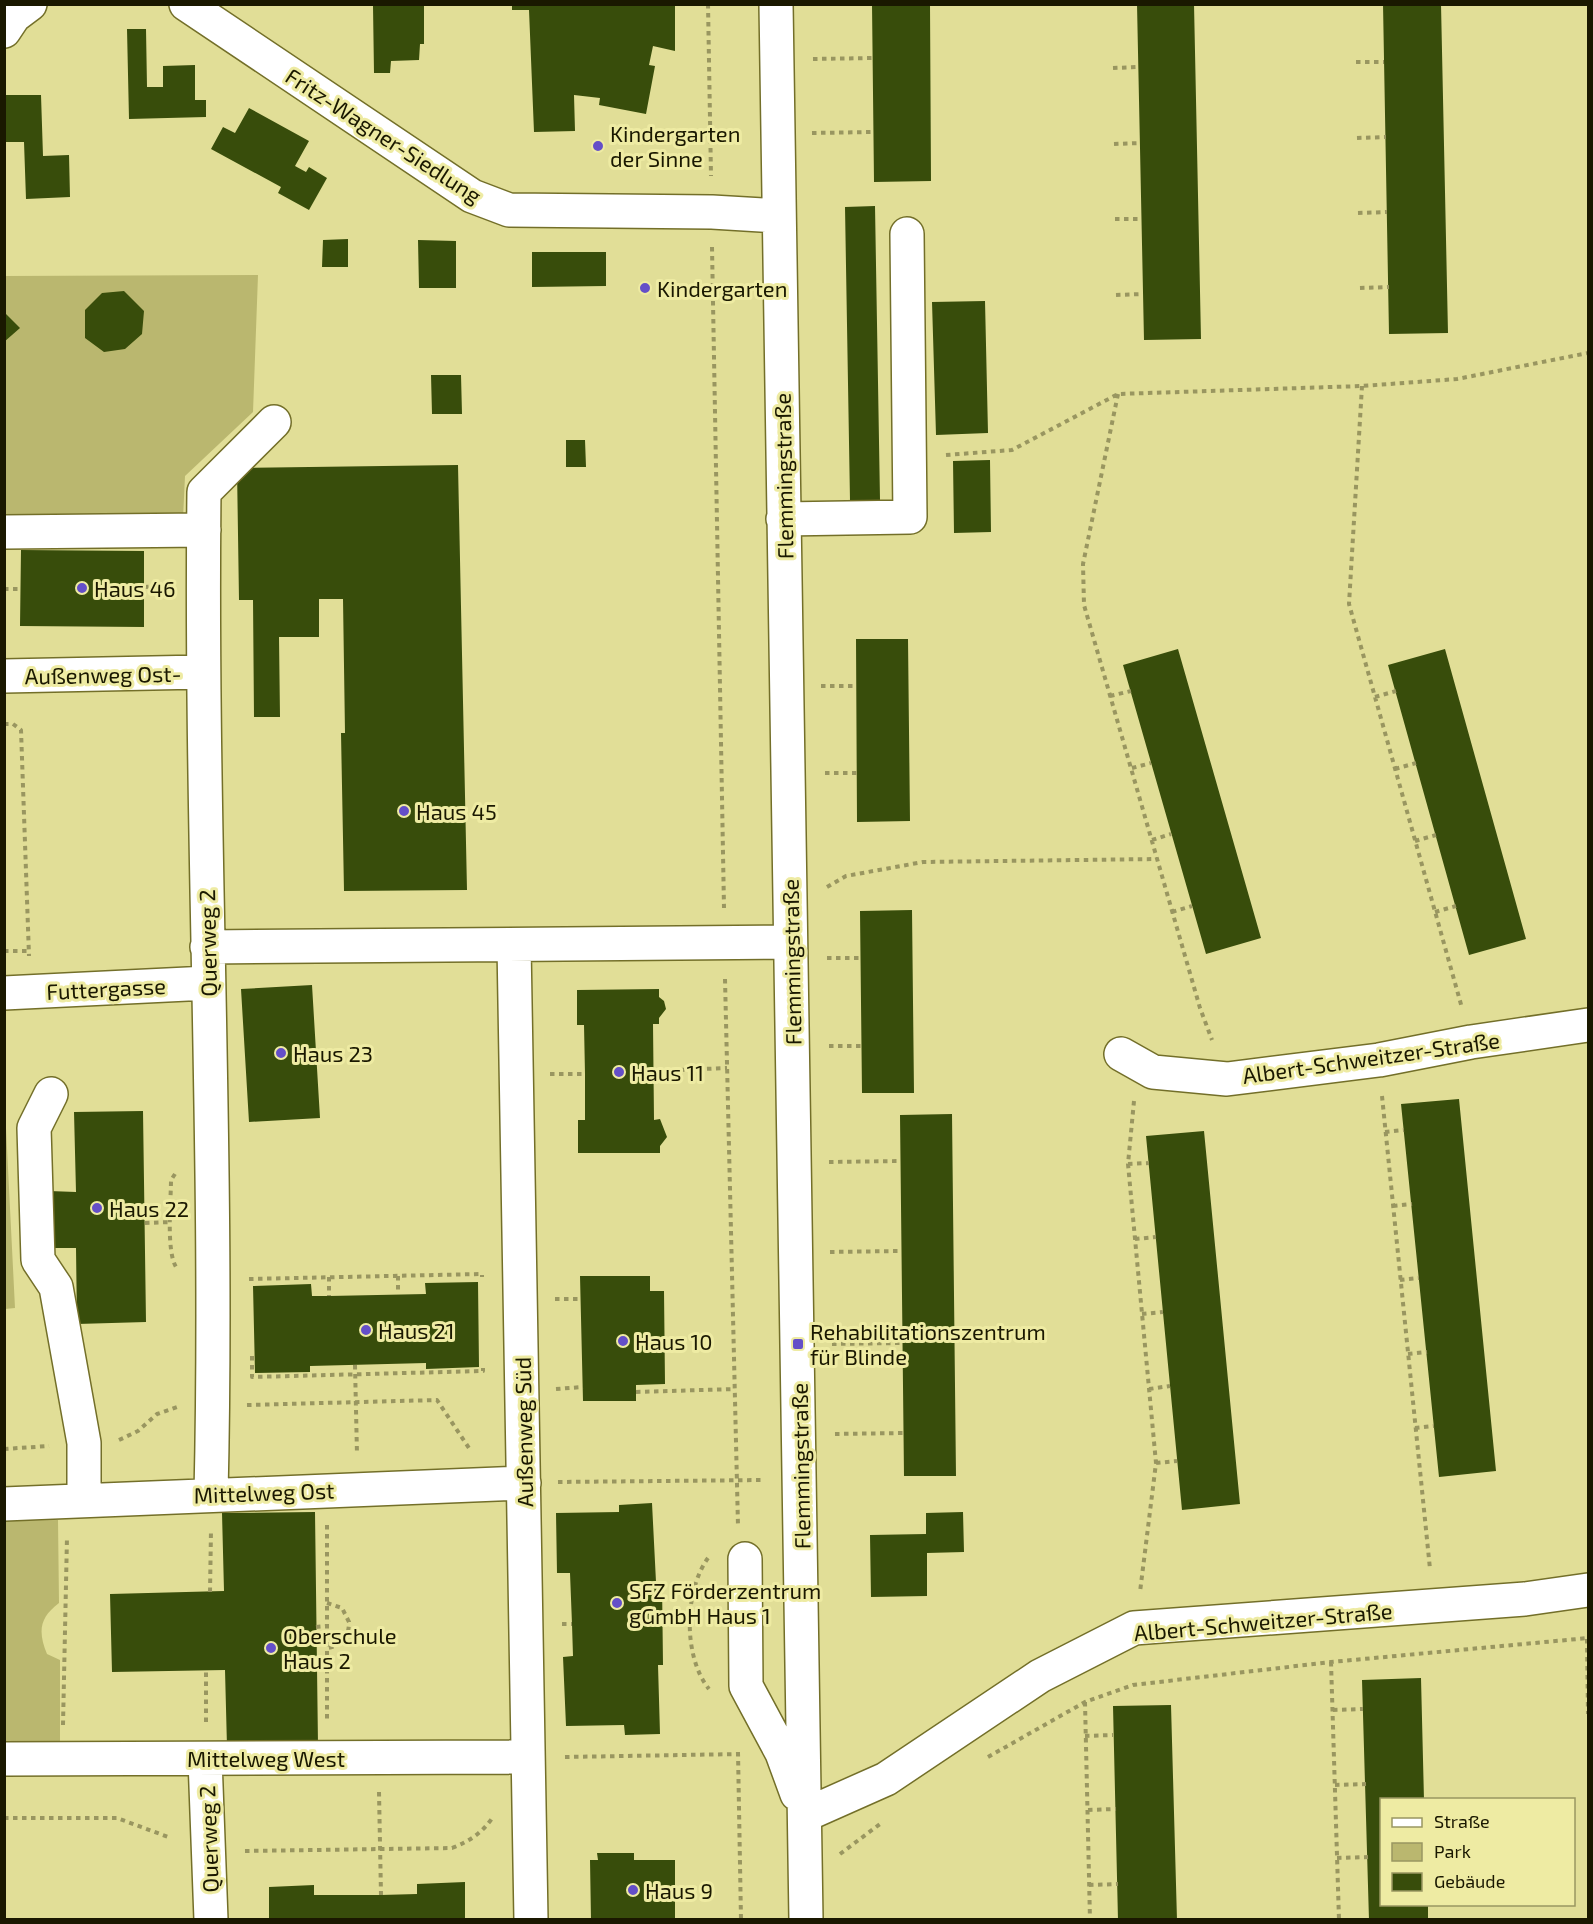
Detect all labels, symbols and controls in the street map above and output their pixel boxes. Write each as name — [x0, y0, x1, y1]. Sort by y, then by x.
street label: Fritz-Wagner-Siedlung — [281, 62, 487, 208]
place label: Kindergarten der Sinne — [610, 120, 740, 171]
marker: Kindergarten der Sinne — [591, 139, 605, 153]
place label: Kindergarten — [657, 275, 787, 301]
marker: Kindergarten — [638, 281, 652, 295]
street label: Flemmingstraße — [769, 393, 797, 559]
place label: Haus 46 — [94, 575, 176, 601]
marker: Haus 46 — [75, 581, 89, 595]
street label: Außenweg Ost- — [24, 660, 182, 688]
place label: Haus 45 — [416, 798, 497, 824]
marker: Haus 45 — [397, 804, 411, 818]
street label: Flemmingstraße — [777, 879, 805, 1045]
street label: Querweg 2 — [193, 889, 222, 997]
street label: Futtergasse — [46, 972, 166, 1004]
street label: Albert-Schweitzer-Straße — [1241, 1026, 1501, 1088]
place label: Haus 23 — [293, 1040, 373, 1066]
marker: Haus 23 — [274, 1046, 288, 1060]
place label: Haus 11 — [631, 1059, 704, 1085]
marker: Haus 11 — [612, 1065, 626, 1079]
place label: Haus 22 — [109, 1195, 189, 1221]
marker: Haus 22 — [90, 1201, 104, 1215]
place label: Haus 21 — [378, 1317, 455, 1343]
place label: Rehabilitationszentrum für Blinde — [810, 1318, 1046, 1369]
marker: Haus 21 — [359, 1323, 373, 1337]
place label: Haus 10 — [635, 1328, 712, 1354]
marker: Haus 10 — [616, 1334, 630, 1348]
marker: Rehabilitationszentrum für Blinde — [791, 1337, 805, 1351]
street label: Außenweg Süd — [509, 1357, 537, 1507]
street label: Flemmingstraße — [786, 1383, 814, 1549]
street label: Mittelweg Ost — [193, 1477, 335, 1507]
place label: SFZ Förderzentrum gGmbH Haus 1 — [629, 1577, 821, 1628]
marker: SFZ Förderzentrum gGmbH Haus 1 — [610, 1596, 624, 1610]
street label: Albert-Schweitzer-Straße — [1133, 1597, 1393, 1645]
place label: Oberschule Haus 2 — [283, 1622, 396, 1673]
marker: Oberschule Haus 2 — [264, 1641, 278, 1655]
street label: Mittelweg West — [187, 1745, 345, 1771]
street label: Querweg 2 — [193, 1785, 224, 1893]
legend — [1380, 1798, 1575, 1906]
text: Straße — [1434, 1810, 1490, 1832]
text: Park — [1434, 1840, 1471, 1862]
text: Gebäude — [1434, 1870, 1505, 1892]
place label: Haus 9 — [645, 1877, 713, 1903]
marker: Haus 9 — [626, 1883, 640, 1897]

